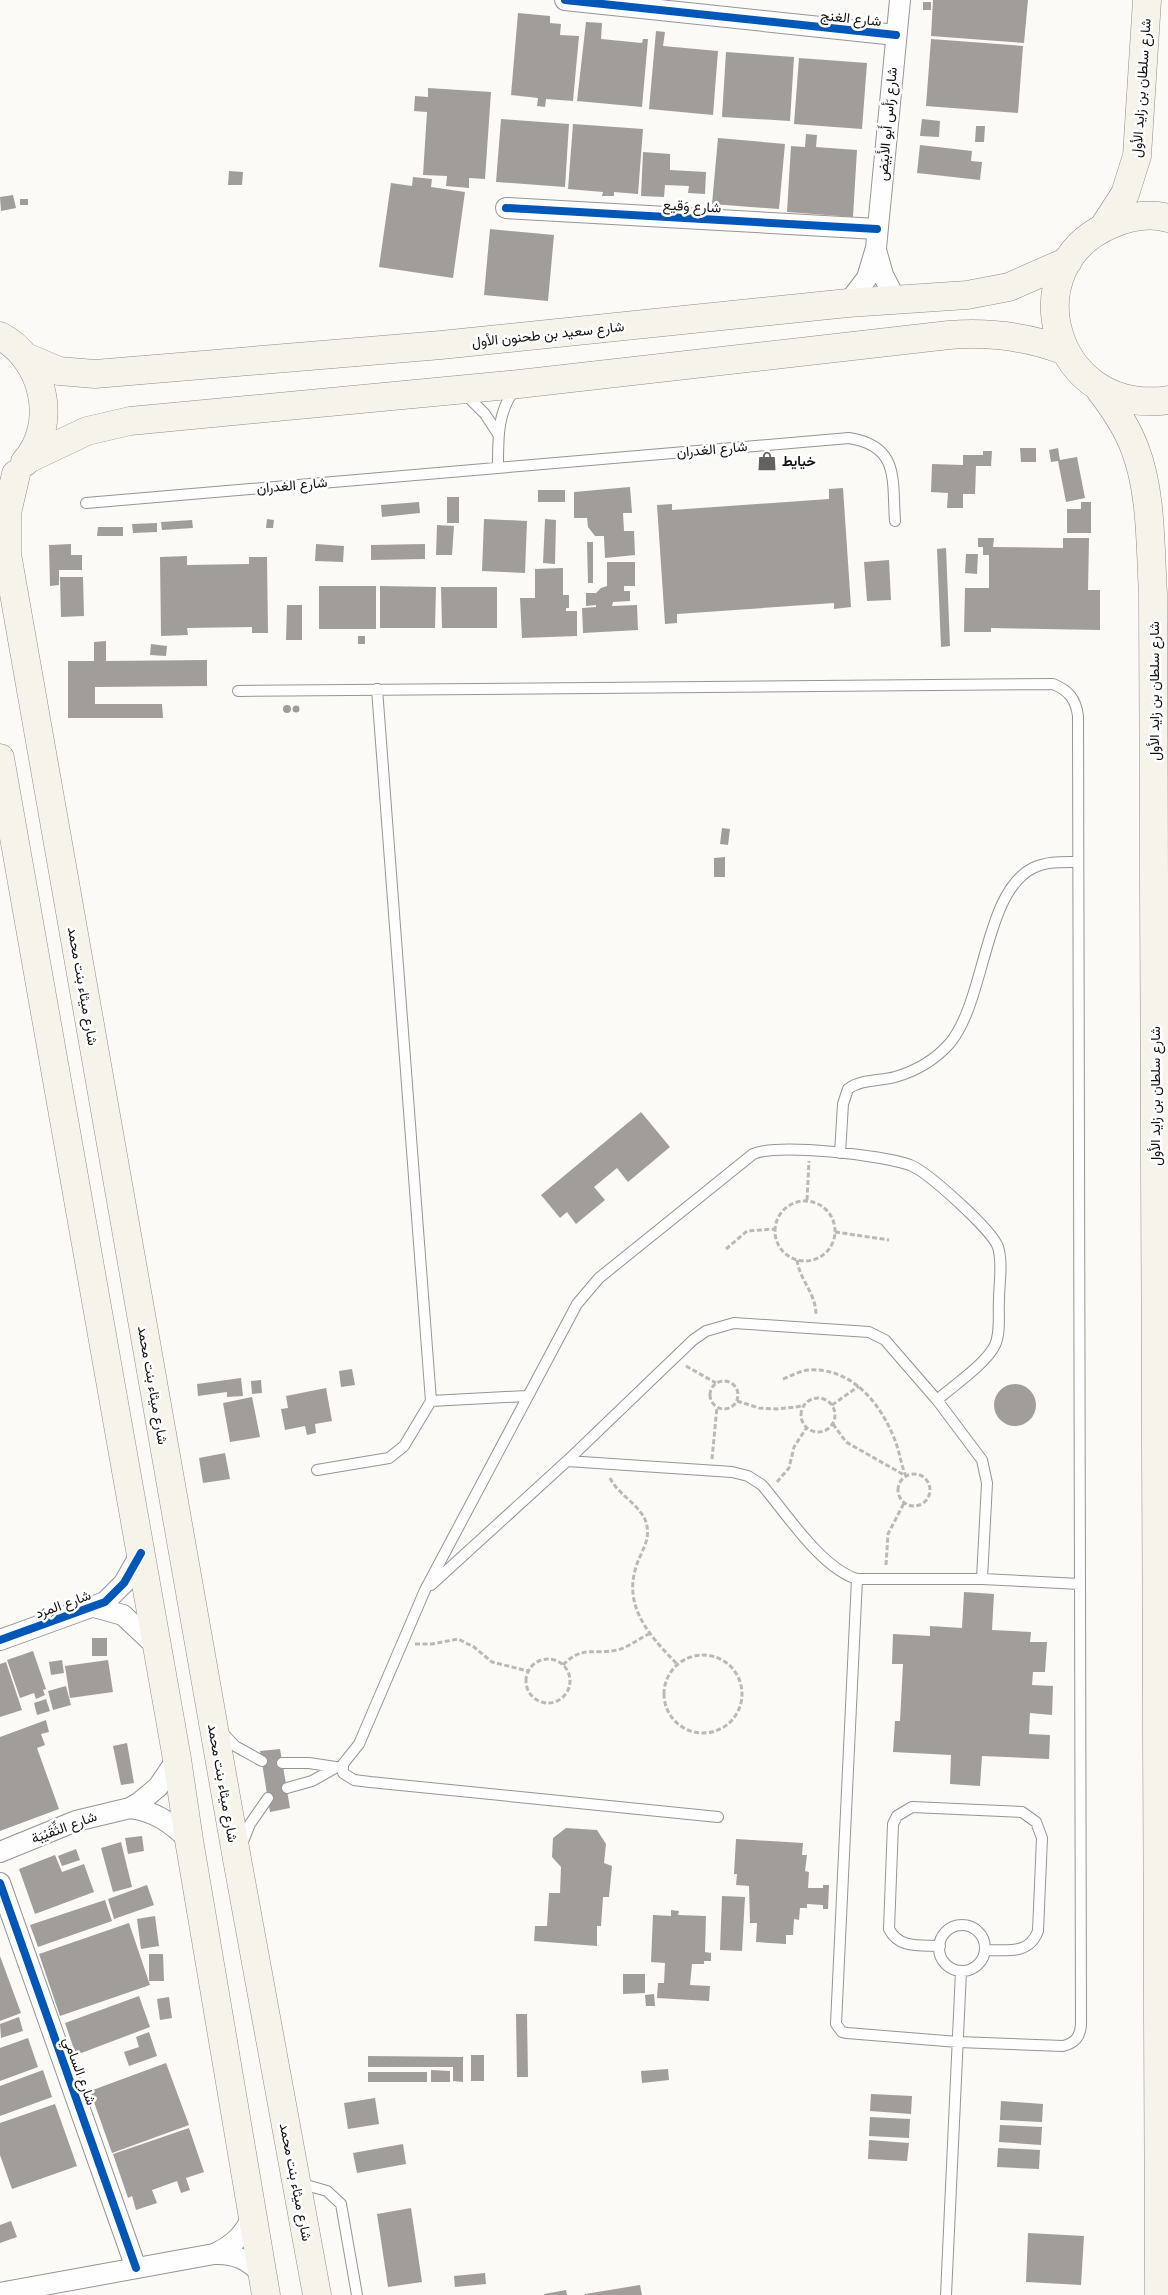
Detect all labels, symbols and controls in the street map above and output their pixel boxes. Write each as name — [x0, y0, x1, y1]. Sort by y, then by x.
street label: شارع الغنج — [819, 8, 882, 32]
street label: شارع سلطان بن زايد الأول — [1128, 18, 1157, 158]
street label: شارع رَأس أَبو الأَبيَض — [872, 66, 903, 182]
street label: شارع وَقيع — [662, 197, 722, 219]
street label: شارع سعيد بن طحنون الأول — [471, 318, 625, 353]
street label: شارع الغدران — [676, 439, 748, 463]
shop icon: خيايط — [756, 450, 778, 472]
place label: خيايط — [782, 454, 816, 470]
street label: شارع الغدران — [256, 475, 328, 499]
street label: شارع سلطان بن زايد الأول — [1146, 621, 1165, 761]
street label: شارع ميثاء بنت محمد — [62, 926, 100, 1047]
street label: شارع سلطان بن زايد الأول — [1147, 1026, 1166, 1166]
street label: شارع ميثاء بنت محمد — [132, 1325, 170, 1446]
street label: شارع المِرَد — [33, 1588, 94, 1624]
street label: شارع ميثاء بنت محمد — [202, 1723, 240, 1844]
street label: شارع الثِّقَيْبَة — [29, 1807, 100, 1849]
street label: شارع السامي — [57, 2035, 99, 2109]
street label: شارع ميثاء بنت محمد — [274, 2122, 314, 2243]

